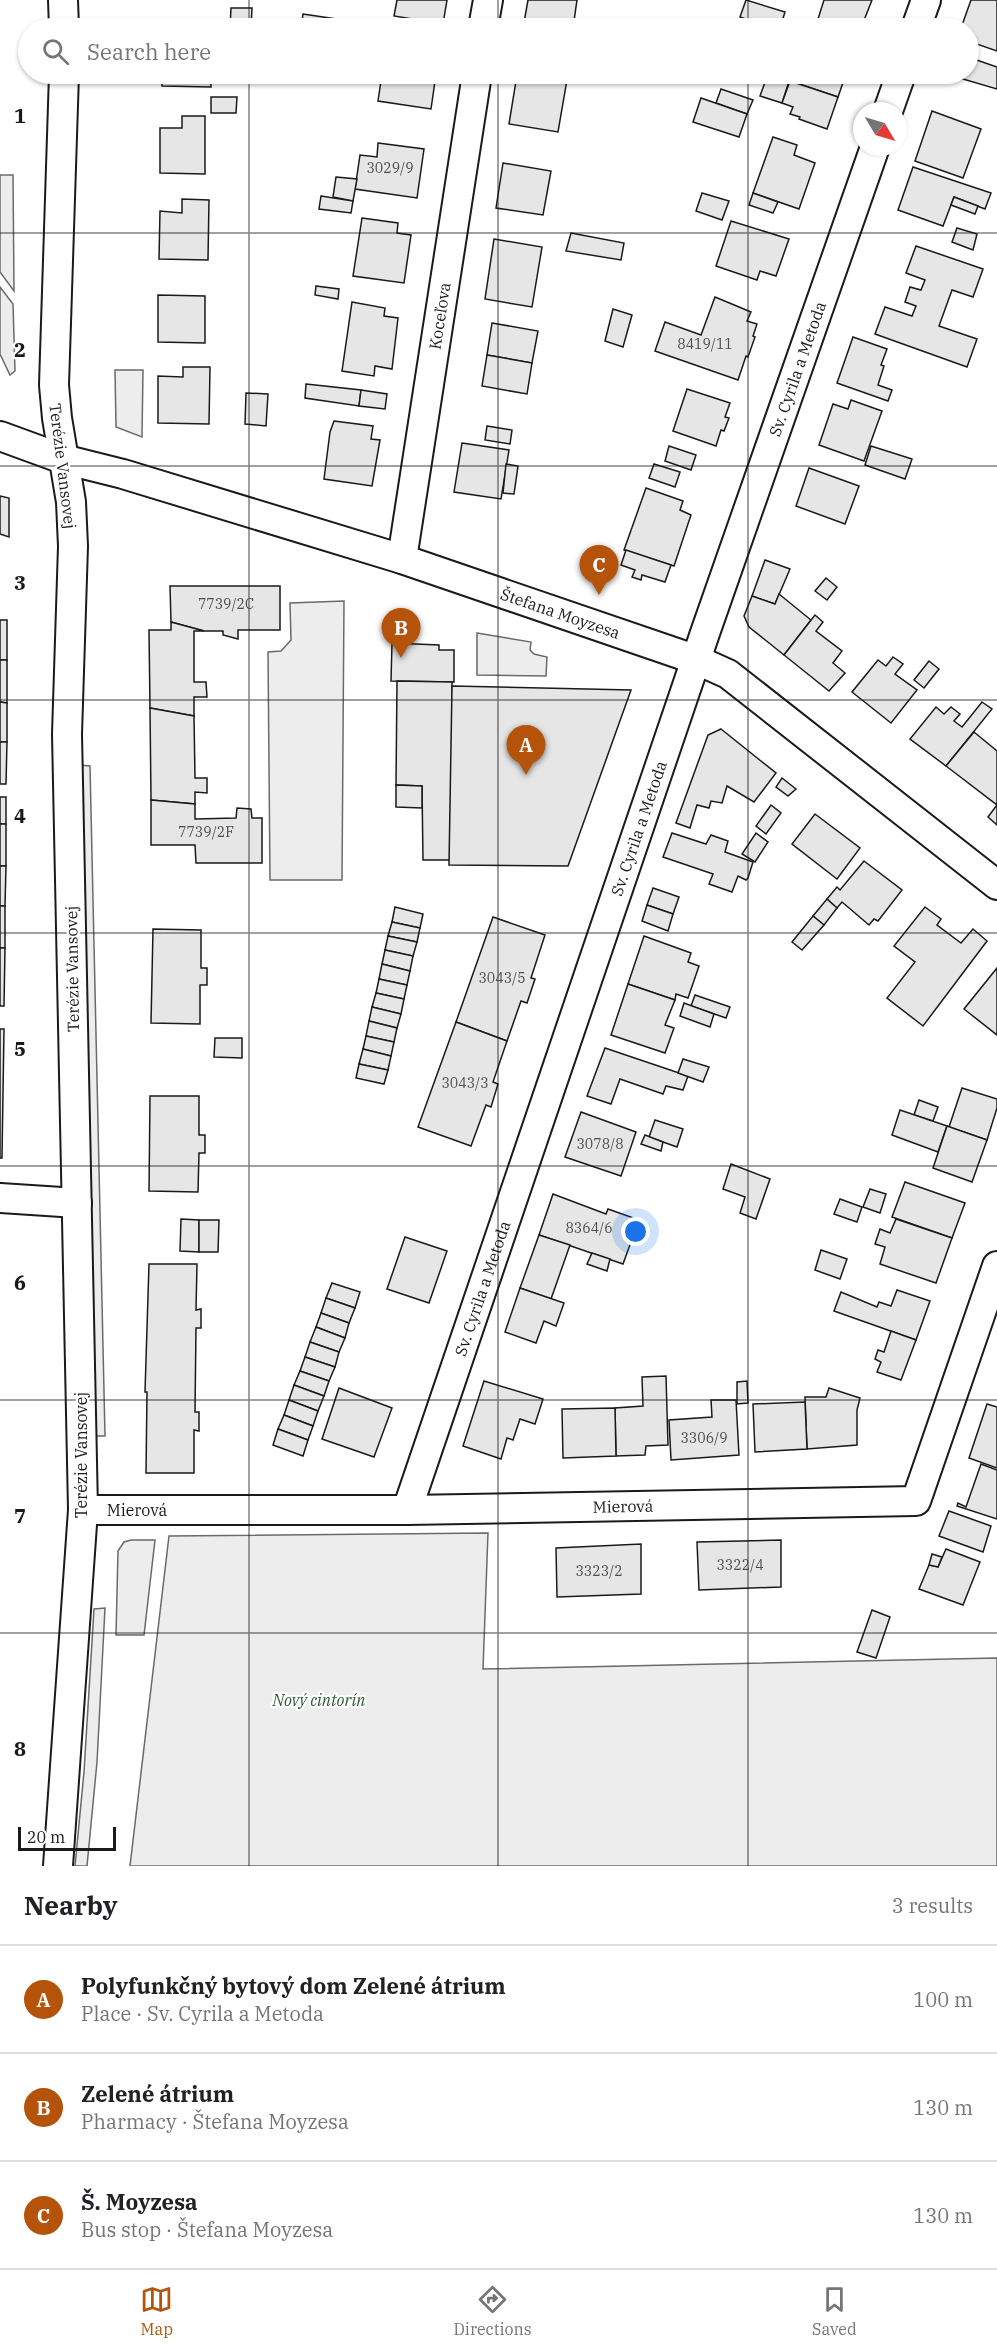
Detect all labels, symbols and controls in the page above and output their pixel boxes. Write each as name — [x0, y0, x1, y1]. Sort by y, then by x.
search box — [18, 18, 979, 84]
icon: search — [39, 35, 72, 68]
text: Search here — [87, 37, 211, 66]
text: 1 — [14, 102, 26, 129]
north arrow — [853, 102, 907, 156]
house number: 3029/9 — [366, 159, 414, 177]
street label: Koceľova — [425, 281, 455, 351]
street label: Sv. Cyrila a Metoda — [765, 299, 830, 439]
house number: 8419/11 — [677, 335, 733, 353]
text: 2 — [14, 336, 26, 363]
street label: Terézie Vansovej — [45, 402, 81, 530]
pin: C — [580, 546, 618, 595]
text: 3 — [14, 569, 26, 596]
street label: Štefana Moyzesa — [498, 583, 623, 643]
house number: 7739/2C — [198, 595, 254, 613]
pin: B — [382, 608, 420, 658]
pin: A — [506, 726, 546, 775]
street label: Sv. Cyrila a Metoda — [606, 758, 671, 899]
text: 4 — [14, 802, 26, 829]
house number: 7739/2F — [178, 823, 234, 841]
street label: Terézie Vansovej — [61, 906, 83, 1032]
house number: 3043/5 — [478, 969, 526, 987]
text: 5 — [14, 1035, 26, 1062]
house number: 3043/3 — [441, 1074, 489, 1092]
house number: 3078/8 — [576, 1135, 624, 1153]
your location — [621, 1217, 650, 1246]
street label: Sv. Cyrila a Metoda — [450, 1218, 515, 1359]
house number: 8364/6 — [565, 1219, 613, 1237]
text: 6 — [14, 1269, 26, 1296]
street label: Terézie Vansovej — [71, 1392, 91, 1518]
house number: 3306/9 — [680, 1429, 728, 1447]
street label: Mierová — [592, 1496, 654, 1517]
street label: Mierová — [107, 1500, 168, 1520]
text: 7 — [14, 1502, 26, 1529]
house number: 3322/4 — [716, 1556, 764, 1574]
house number: 3323/2 — [575, 1562, 623, 1580]
park label: Nový cintorín — [272, 1690, 365, 1710]
text: 8 — [14, 1735, 26, 1762]
scale bar — [18, 1824, 116, 1852]
text: 20 m — [27, 1827, 65, 1847]
text: Nearby — [24, 1888, 118, 1922]
text: 3 results — [892, 1892, 973, 1919]
text: Polyfunkčný bytový dom Zelené átrium — [81, 1971, 506, 2000]
text: A — [37, 1986, 50, 2013]
text: 100 m — [913, 1986, 973, 2013]
text: Place · Sv. Cyrila a Metoda — [81, 2000, 324, 2027]
text: Zelené átrium — [81, 2079, 234, 2108]
text: B — [36, 2094, 51, 2121]
text: 130 m — [913, 2094, 973, 2121]
text: Pharmacy · Štefana Moyzesa — [81, 2108, 349, 2135]
text: Š. Moyzesa — [81, 2187, 198, 2216]
text: C — [37, 2202, 50, 2229]
text: 130 m — [913, 2202, 973, 2229]
text: Bus stop · Štefana Moyzesa — [81, 2216, 333, 2243]
tab: Map — [140, 2283, 173, 2339]
tab: Directions — [454, 2283, 532, 2339]
tab: Saved — [812, 2283, 857, 2339]

